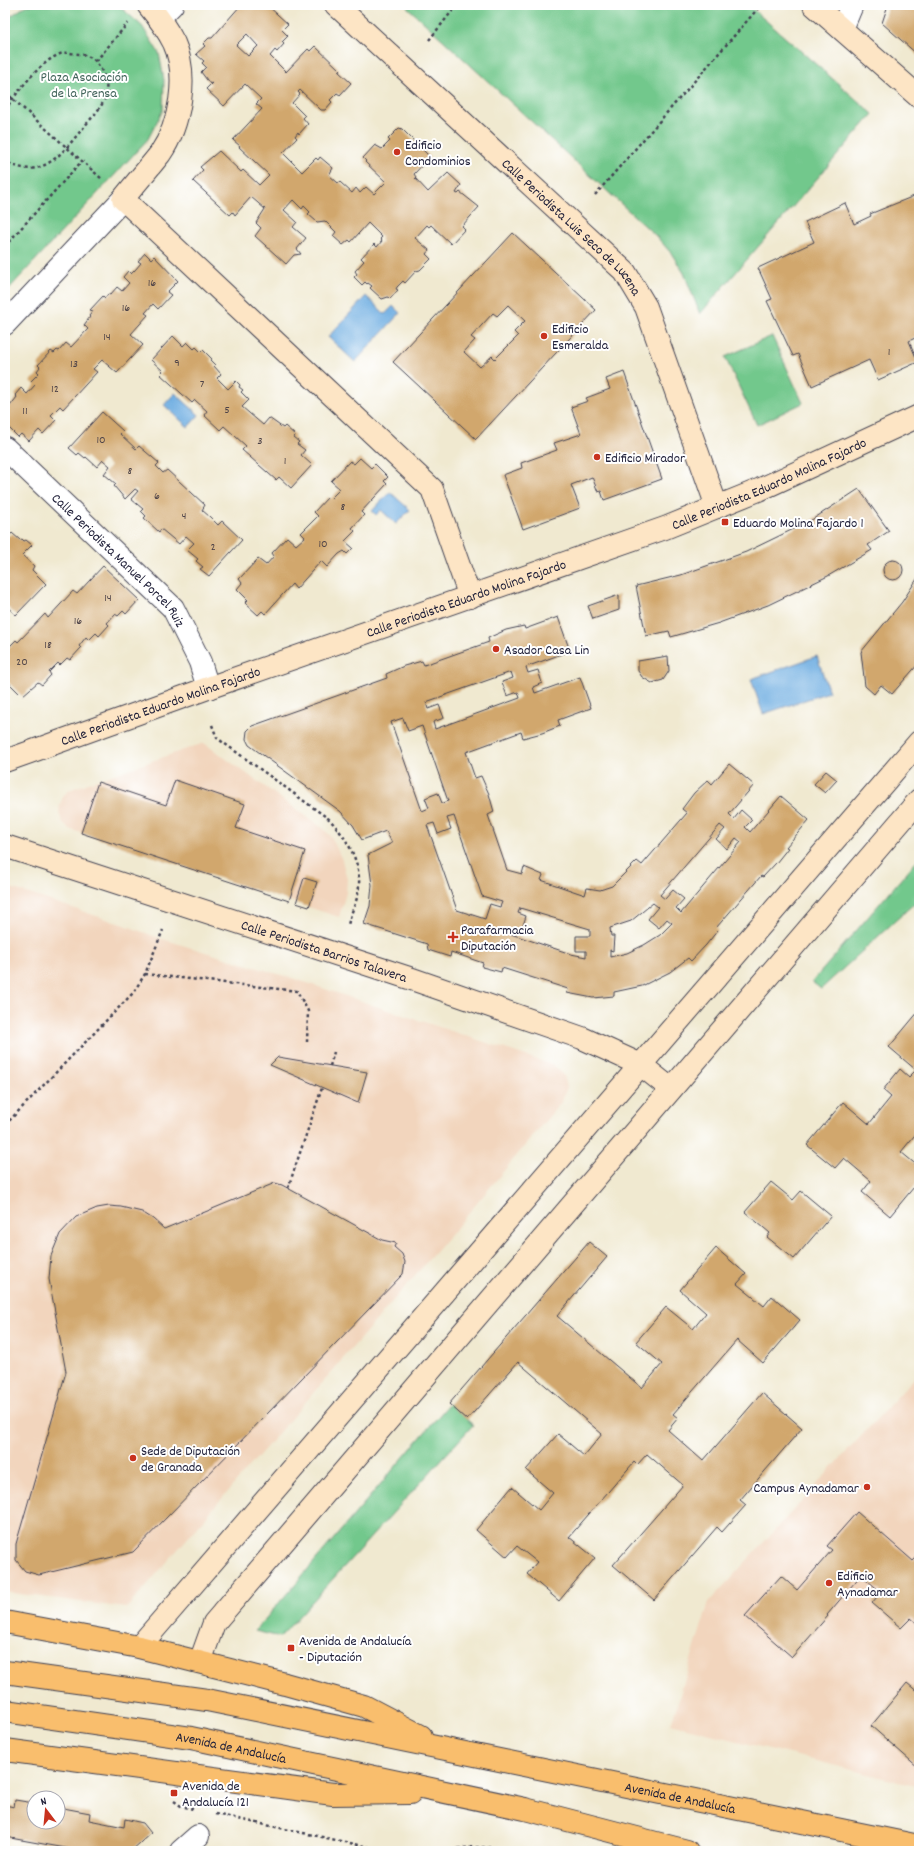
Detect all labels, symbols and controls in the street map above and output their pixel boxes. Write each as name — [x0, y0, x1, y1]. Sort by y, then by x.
park label: Plaza Asociación de la Prensa — [41, 68, 127, 104]
place label: Edificio Condominios — [405, 136, 471, 172]
marker: Edificio Condominios — [392, 147, 402, 157]
street label: Calle Periodista Luis Seco de Lucena — [496, 155, 645, 300]
house number: 16 — [148, 275, 156, 292]
house number: 16 — [122, 300, 130, 317]
place label: Edificio Esmeralda — [552, 320, 609, 356]
house number: 14 — [103, 329, 111, 346]
marker: Edificio Esmeralda — [539, 331, 549, 341]
house number: 1 — [888, 344, 890, 361]
house number: 9 — [174, 355, 180, 372]
house number: 13 — [70, 356, 78, 373]
house number: 7 — [200, 376, 205, 393]
house number: 12 — [51, 381, 59, 398]
house number: 5 — [224, 402, 230, 419]
house number: 11 — [22, 403, 28, 420]
house number: 10 — [96, 432, 106, 449]
house number: 3 — [257, 433, 263, 450]
street label: Calle Periodista Eduardo Molina Fajardo — [669, 434, 870, 536]
place label: Edificio Mirador — [605, 449, 686, 469]
marker: Edificio Mirador — [592, 452, 602, 462]
house number: 1 — [284, 453, 286, 470]
house number: 8 — [128, 463, 133, 480]
house number: 6 — [154, 488, 160, 505]
street label: Calle Periodista Manuel Porcel Ruiz — [46, 489, 189, 631]
house number: 8 — [341, 499, 346, 516]
house number: 4 — [182, 508, 187, 525]
place label: Eduardo Molina Fajardo 1 — [733, 514, 864, 534]
marker: Eduardo Molina Fajardo 1 — [720, 517, 730, 527]
house number: 10 — [318, 536, 328, 553]
house number: 2 — [210, 539, 216, 556]
street label: Calle Periodista Eduardo Molina Fajardo — [364, 555, 569, 644]
house number: 14 — [104, 590, 112, 607]
house number: 16 — [74, 613, 82, 630]
house number: 18 — [44, 637, 52, 654]
place label: Asador Casa Lin — [504, 641, 589, 661]
marker: Asador Casa Lin — [491, 644, 501, 654]
house number: 20 — [16, 654, 28, 671]
street label: Calle Periodista Eduardo Molina Fajardo — [58, 662, 263, 752]
street label: Calle Periodista Barrios Talavera — [238, 916, 410, 989]
place label: Parafarmacia Diputación — [461, 921, 534, 957]
marker: Parafarmacia Diputación — [448, 932, 458, 942]
place label: Sede de Diputación de Granada — [141, 1442, 240, 1478]
marker: Sede de Diputación de Granada — [128, 1453, 138, 1463]
place label: Campus Aynadamar — [753, 1479, 860, 1499]
marker: Campus Aynadamar — [862, 1482, 872, 1492]
place label: Edificio Aynadamar — [837, 1567, 899, 1603]
marker: Edificio Aynadamar — [824, 1578, 834, 1588]
place label: Avenida de Andalucía - Diputación — [299, 1632, 412, 1668]
marker: Avenida de Andalucía - Diputación — [286, 1643, 296, 1653]
street label: Avenida de Andalucía — [174, 1728, 288, 1770]
place label: Avenida de Andalucía 121 — [182, 1777, 249, 1813]
street label: Avenida de Andalucía — [623, 1778, 737, 1820]
marker: Avenida de Andalucía 121 — [169, 1788, 179, 1798]
north arrow — [26, 1790, 66, 1830]
text: N — [39, 1794, 49, 1811]

